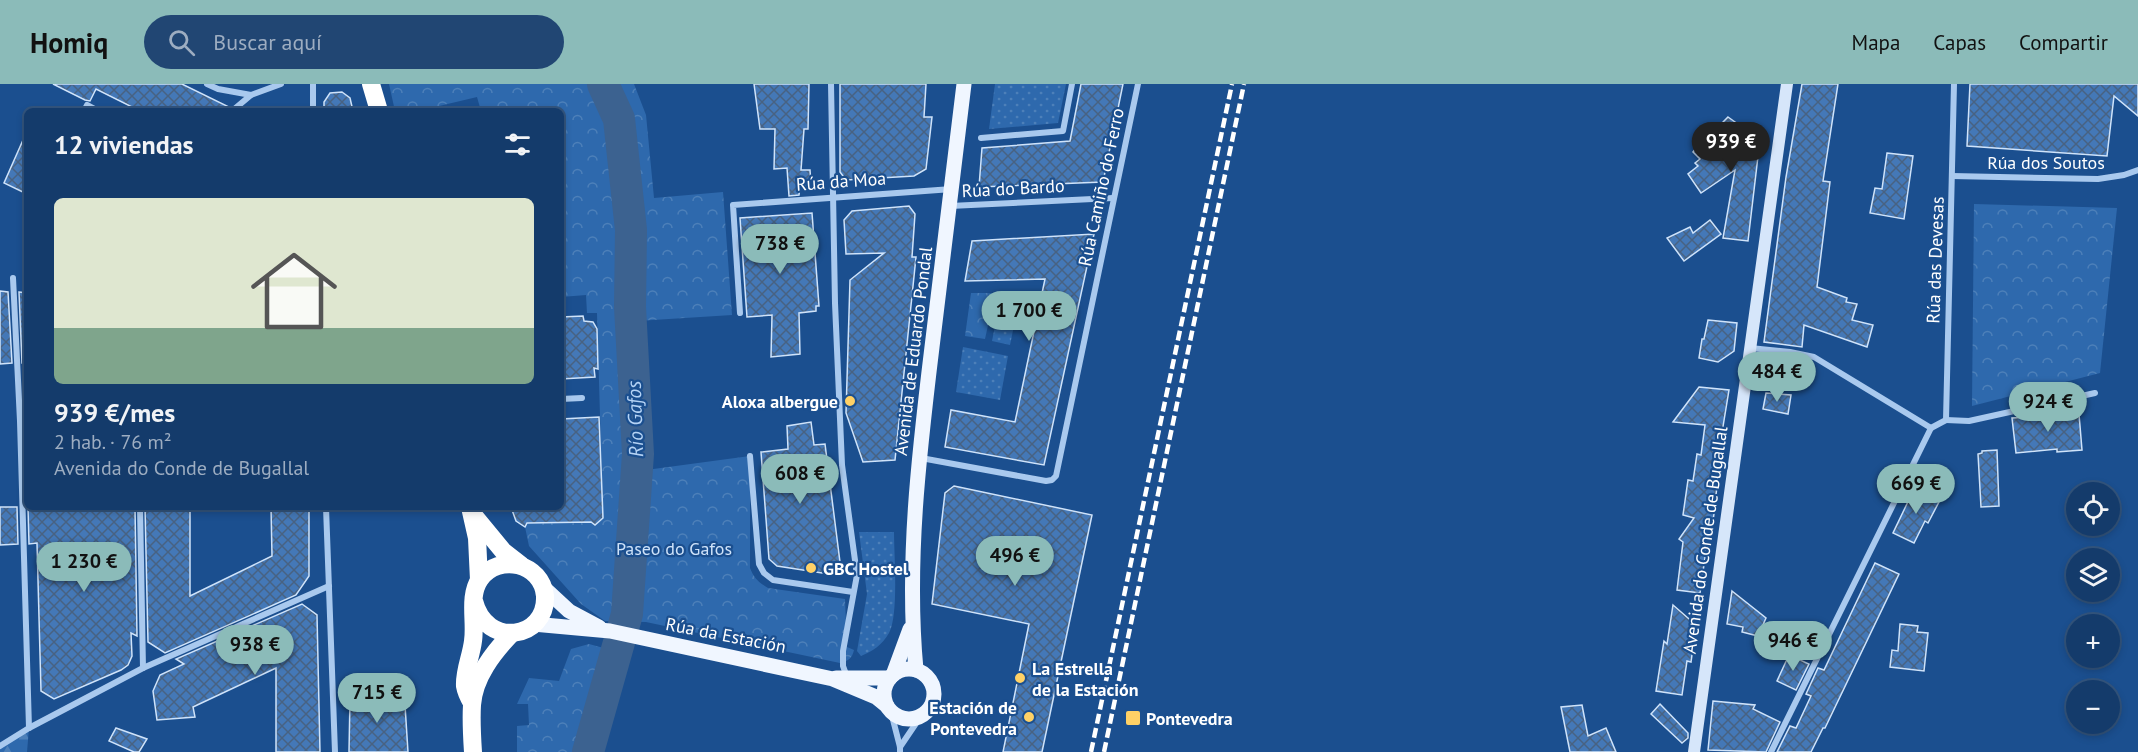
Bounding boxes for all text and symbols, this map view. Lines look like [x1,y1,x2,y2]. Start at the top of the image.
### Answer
search box [144,15,564,69]
text: Homiq [30,24,108,61]
icon: search [165,26,198,59]
text: Buscar aquí [213,28,322,56]
text: Mapa [1852,29,1900,56]
text: Capas [1933,29,1986,56]
text: Compartir [2019,29,2108,56]
street label: Rúa Camiño do Ferro [1073,106,1129,268]
pin: 939 € [1689,122,1773,173]
text: 12 viviendas [54,128,194,161]
icon: filters [501,128,534,161]
text: 939 € [1706,128,1756,154]
street label: Rúa dos Soutos [1987,151,2105,174]
street label: Rúa da Moa [795,166,887,196]
street label: Rúa do Bardo [961,174,1065,202]
street label: Rúa das Devesas [1921,196,1949,324]
pin: 738 € [738,224,822,275]
text: 738 € [755,230,805,256]
icon: home [240,237,348,345]
street label: Avenida de Eduardo Pondal [889,245,937,457]
pin: 1 700 € [974,291,1084,342]
text: 1 700 € [996,297,1062,323]
pin: 484 € [1735,352,1819,403]
text: 484 € [1752,358,1802,384]
water label: Río Gafos [621,380,649,458]
pin: 924 € [2006,382,2090,433]
text: 924 € [2023,388,2073,414]
place label: Aloxa albergue [722,390,838,413]
marker: Aloxa albergue [843,394,857,408]
text: 939 €/mes [54,396,175,429]
street label: Avenida do Conde de Bugallal [1678,424,1732,655]
text: 2 hab. · 76 m² [54,429,172,455]
pin: 608 € [758,454,842,505]
text: Avenida do Conde de Bugallal [54,455,309,481]
text: 608 € [775,460,825,486]
pin: 669 € [1874,464,1958,515]
text: 669 € [1891,470,1941,496]
map controls [2066,482,2120,734]
button: locate [2066,482,2120,536]
pin: 496 € [973,536,1057,587]
park label: Paseo do Gafos [616,537,732,560]
pin: 1 230 € [29,542,139,593]
text: 496 € [990,542,1040,568]
text: 1 230 € [51,548,117,574]
button: layers [2066,548,2120,602]
place label: GBC Hostel [823,557,909,580]
marker: GBC Hostel [804,561,818,575]
street label: Rúa da Estación [664,612,788,658]
button: + [2066,614,2120,668]
pin: 946 € [1751,621,1835,672]
pin: 938 € [213,625,297,676]
text: 946 € [1768,627,1818,653]
text: 938 € [230,631,280,657]
place label: La Estrella de la Estación [1032,657,1139,701]
marker: La Estrella de la Estación [1013,671,1027,685]
pin: 715 € [335,673,419,724]
text: 715 € [352,679,402,705]
button: − [2066,680,2120,734]
place label: Estación de Pontevedra [929,696,1017,740]
place label: Pontevedra [1146,707,1233,730]
marker: Pontevedra [1124,709,1142,727]
marker: Estación de Pontevedra [1022,710,1036,724]

